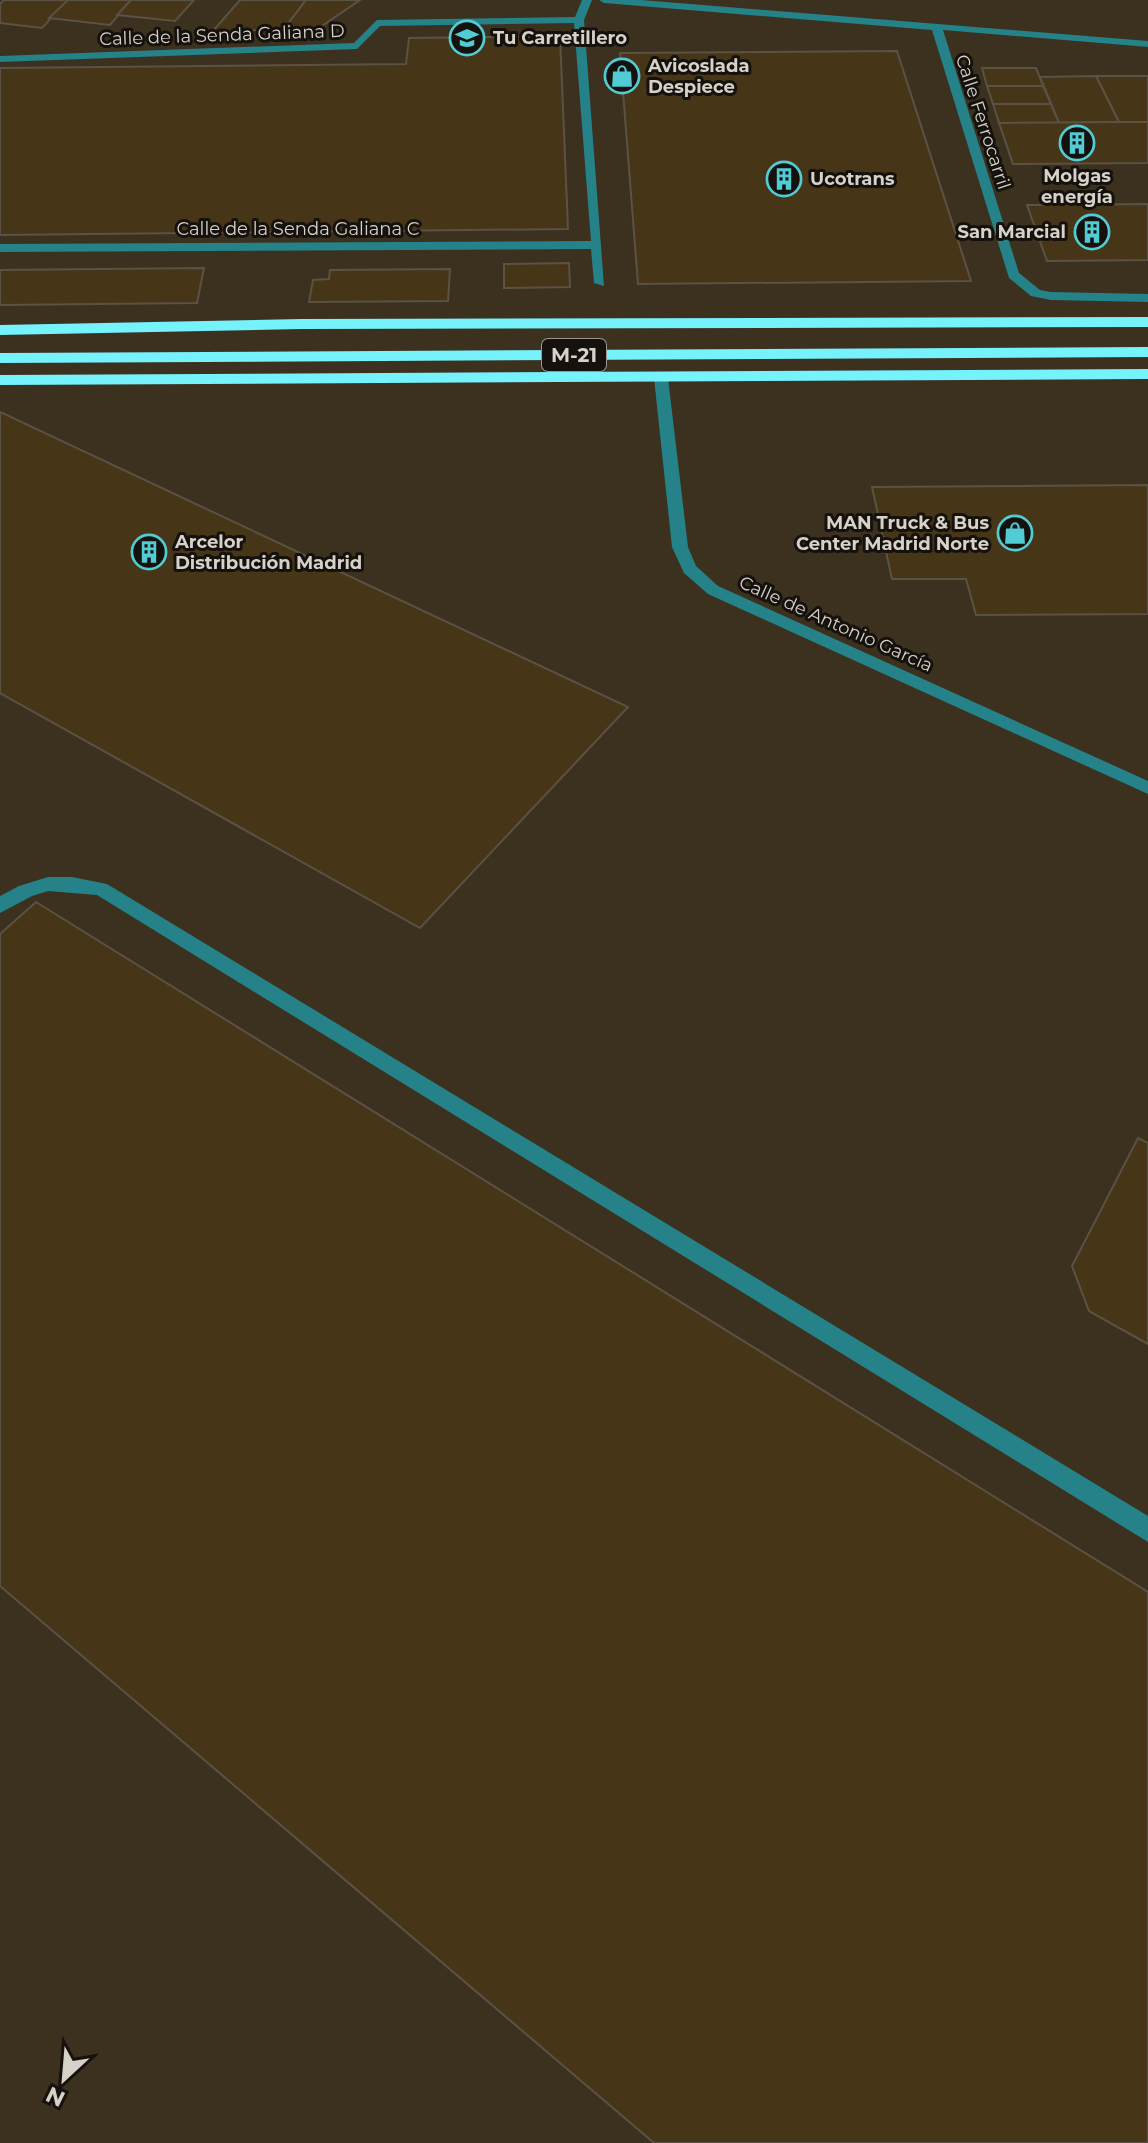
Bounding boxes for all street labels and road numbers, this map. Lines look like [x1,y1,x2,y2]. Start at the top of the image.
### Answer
street label: Calle de la Senda Galiana D [99,20,345,50]
street label: Calle Ferrocarril [951,52,1015,192]
street label: Calle de la Senda Galiana C [176,218,420,240]
road number: M-21 [542,339,606,371]
street label: Calle de Antonio García [736,571,936,677]

